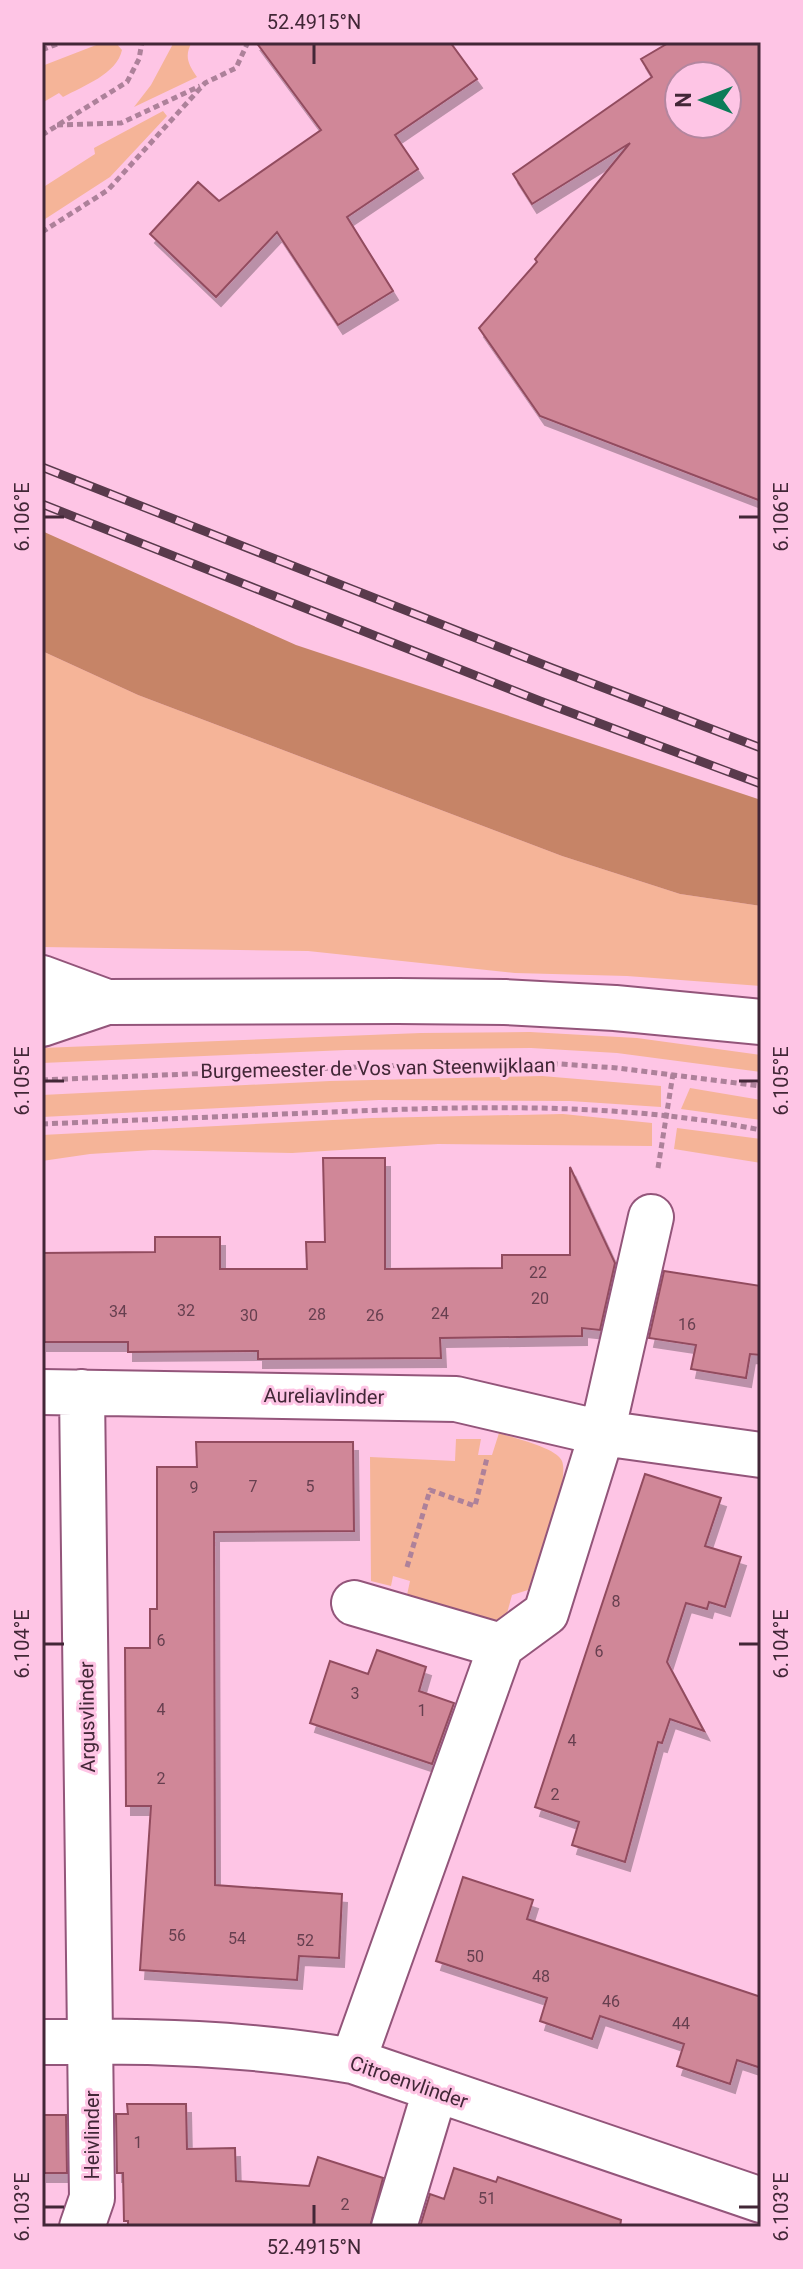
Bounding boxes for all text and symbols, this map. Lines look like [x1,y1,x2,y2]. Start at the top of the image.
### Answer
text: 52.4915°N [267,10,361,34]
north arrow [663,60,743,140]
text: N [671,92,696,108]
text: 6.106°E [10,482,34,552]
text: 6.106°E [769,482,793,552]
text: 6.105°E [10,1046,34,1116]
text: 6.105°E [769,1046,793,1116]
street label: Burgemeester de Vos van Steenwijklaan [200,1053,556,1083]
house number: 22 [529,1263,547,1282]
house number: 20 [531,1289,549,1308]
house number: 32 [177,1301,195,1320]
house number: 34 [109,1302,127,1321]
house number: 24 [431,1304,449,1323]
house number: 28 [308,1305,326,1324]
house number: 30 [240,1306,258,1325]
house number: 26 [366,1306,384,1325]
house number: 16 [678,1315,696,1334]
street label: Aureliavlinder [263,1383,385,1409]
house number: 7 [249,1477,258,1496]
house number: 5 [306,1477,315,1496]
house number: 9 [190,1478,199,1497]
house number: 8 [612,1592,621,1611]
text: 6.104°E [10,1609,34,1679]
text: 6.104°E [769,1609,793,1679]
house number: 6 [157,1631,166,1650]
house number: 6 [595,1642,604,1661]
street label: Argusvlinder [74,1661,100,1773]
house number: 3 [351,1684,360,1703]
house number: 4 [157,1700,166,1719]
house number: 1 [418,1701,427,1720]
house number: 4 [568,1731,577,1750]
house number: 2 [157,1769,166,1788]
house number: 2 [551,1785,560,1804]
house number: 56 [168,1926,186,1945]
house number: 54 [228,1929,246,1948]
house number: 52 [296,1931,314,1950]
house number: 50 [466,1947,484,1966]
house number: 48 [532,1967,550,1986]
house number: 46 [602,1992,620,2011]
house number: 44 [672,2014,690,2033]
street label: Citroenvlinder [347,2051,471,2113]
street label: Heivlinder [80,2090,104,2179]
house number: 1 [134,2133,143,2152]
text: 6.103°E [10,2172,34,2242]
text: 6.103°E [769,2172,793,2242]
house number: 51 [478,2189,496,2208]
house number: 2 [341,2195,350,2214]
text: 52.4915°N [267,2235,361,2259]

